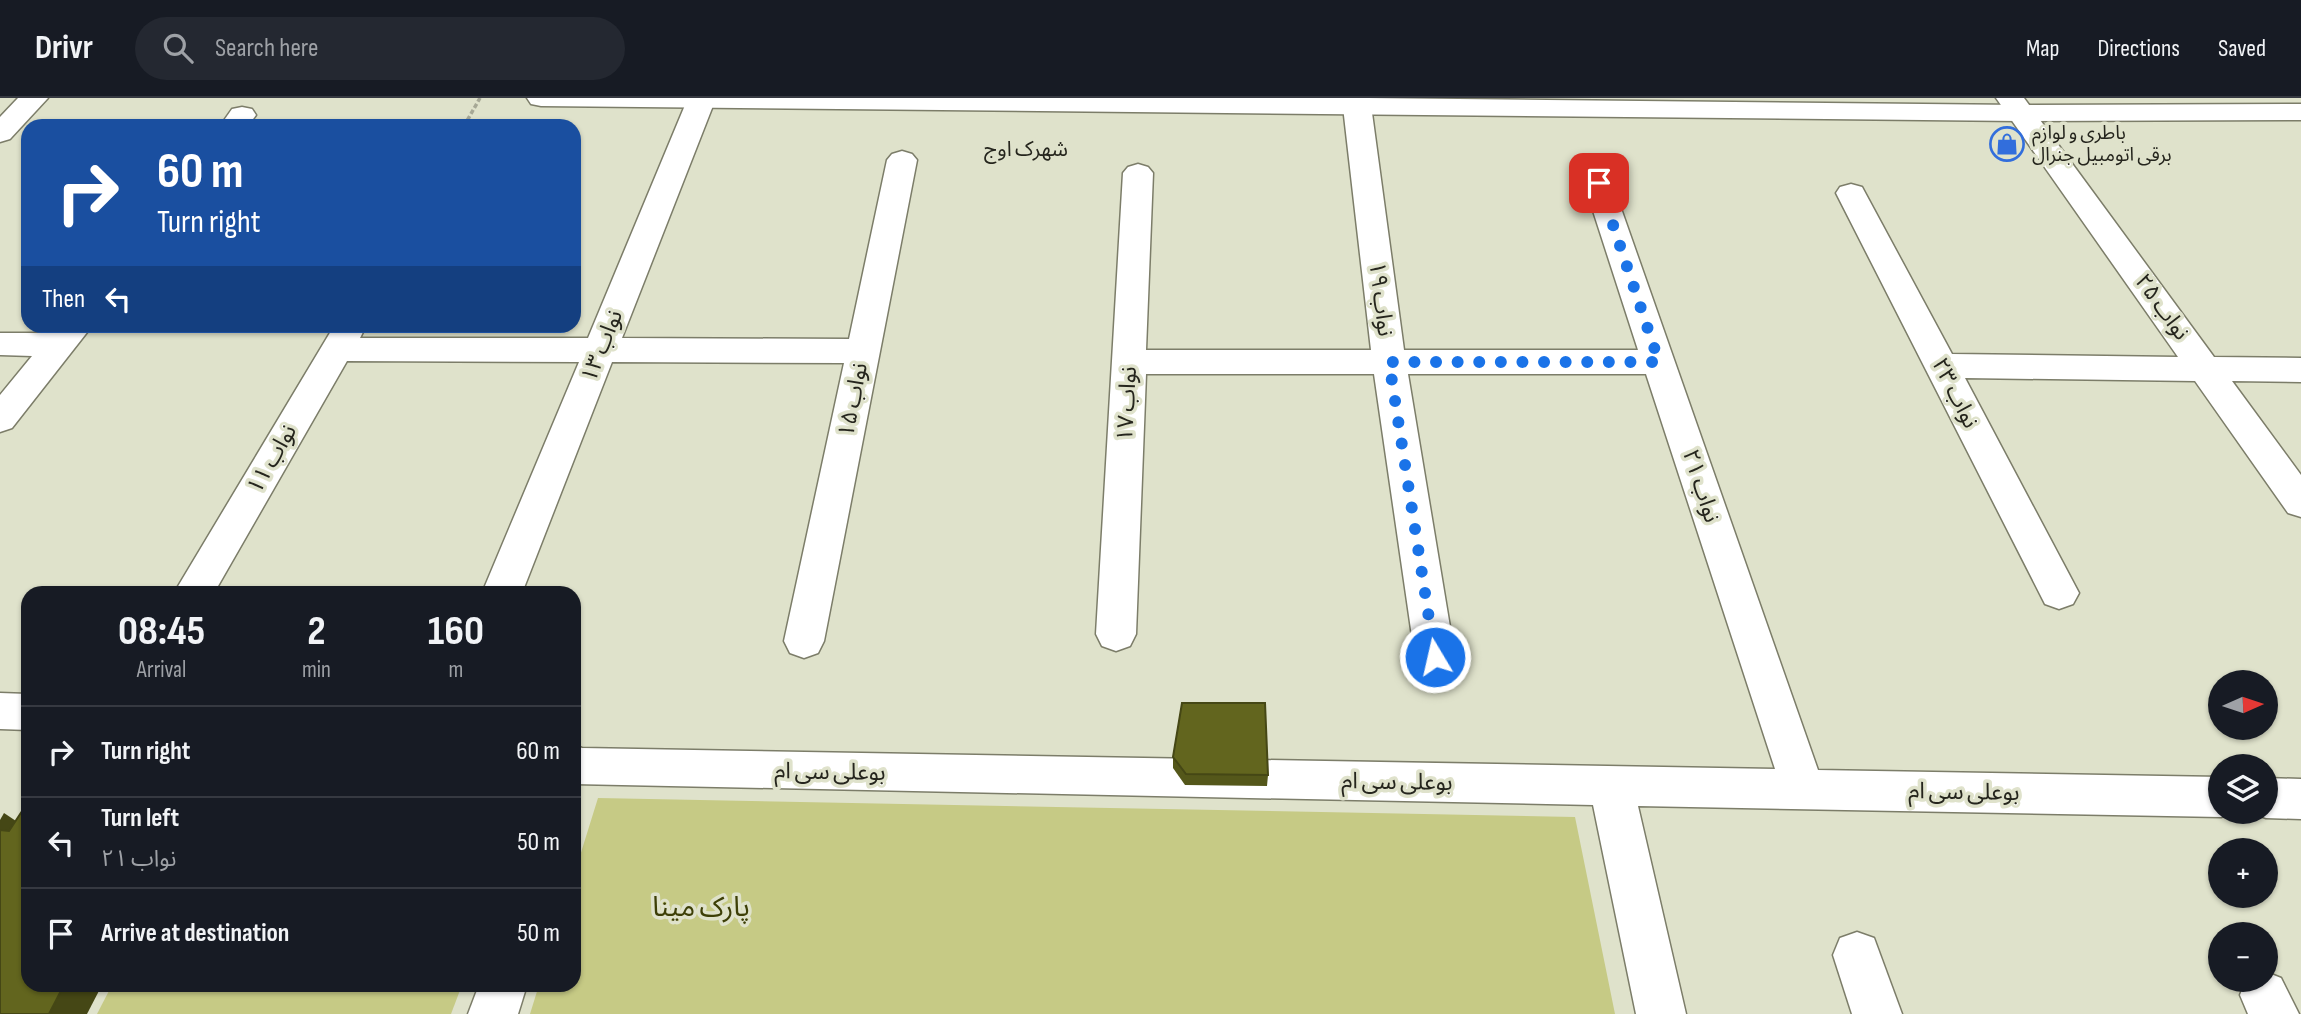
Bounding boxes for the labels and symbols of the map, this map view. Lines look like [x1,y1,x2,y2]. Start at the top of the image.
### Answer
place label: باطری و لوازم برقی اتومبیل جنرال [2032,122,2172,167]
shop icon: باطری و لوازم برقی اتومبیل جنرال [1988,125,2026,163]
district label: شهرک اوج [984,137,1068,164]
pin [1569,153,1629,213]
street label: نواب ۱۹ [1363,260,1399,338]
street label: نواب ۲۵ [2129,268,2195,346]
street label: نواب ۱۳ [575,306,629,386]
street label: نواب ۲۳ [1925,353,1985,433]
street label: نواب ۱۵ [832,360,874,440]
street label: نواب ۱۷ [1111,366,1143,442]
street label: نواب ۱۱ [241,419,303,499]
street label: نواب ۲۱ [1676,446,1726,526]
position arrow [1398,620,1472,694]
north arrow [2208,670,2278,740]
street label: بوعلی سی ام [774,757,886,790]
street label: بوعلی سی ام [1341,767,1453,800]
street label: بوعلی سی ام [1908,777,2020,810]
park label: پارک مینا [652,891,750,924]

